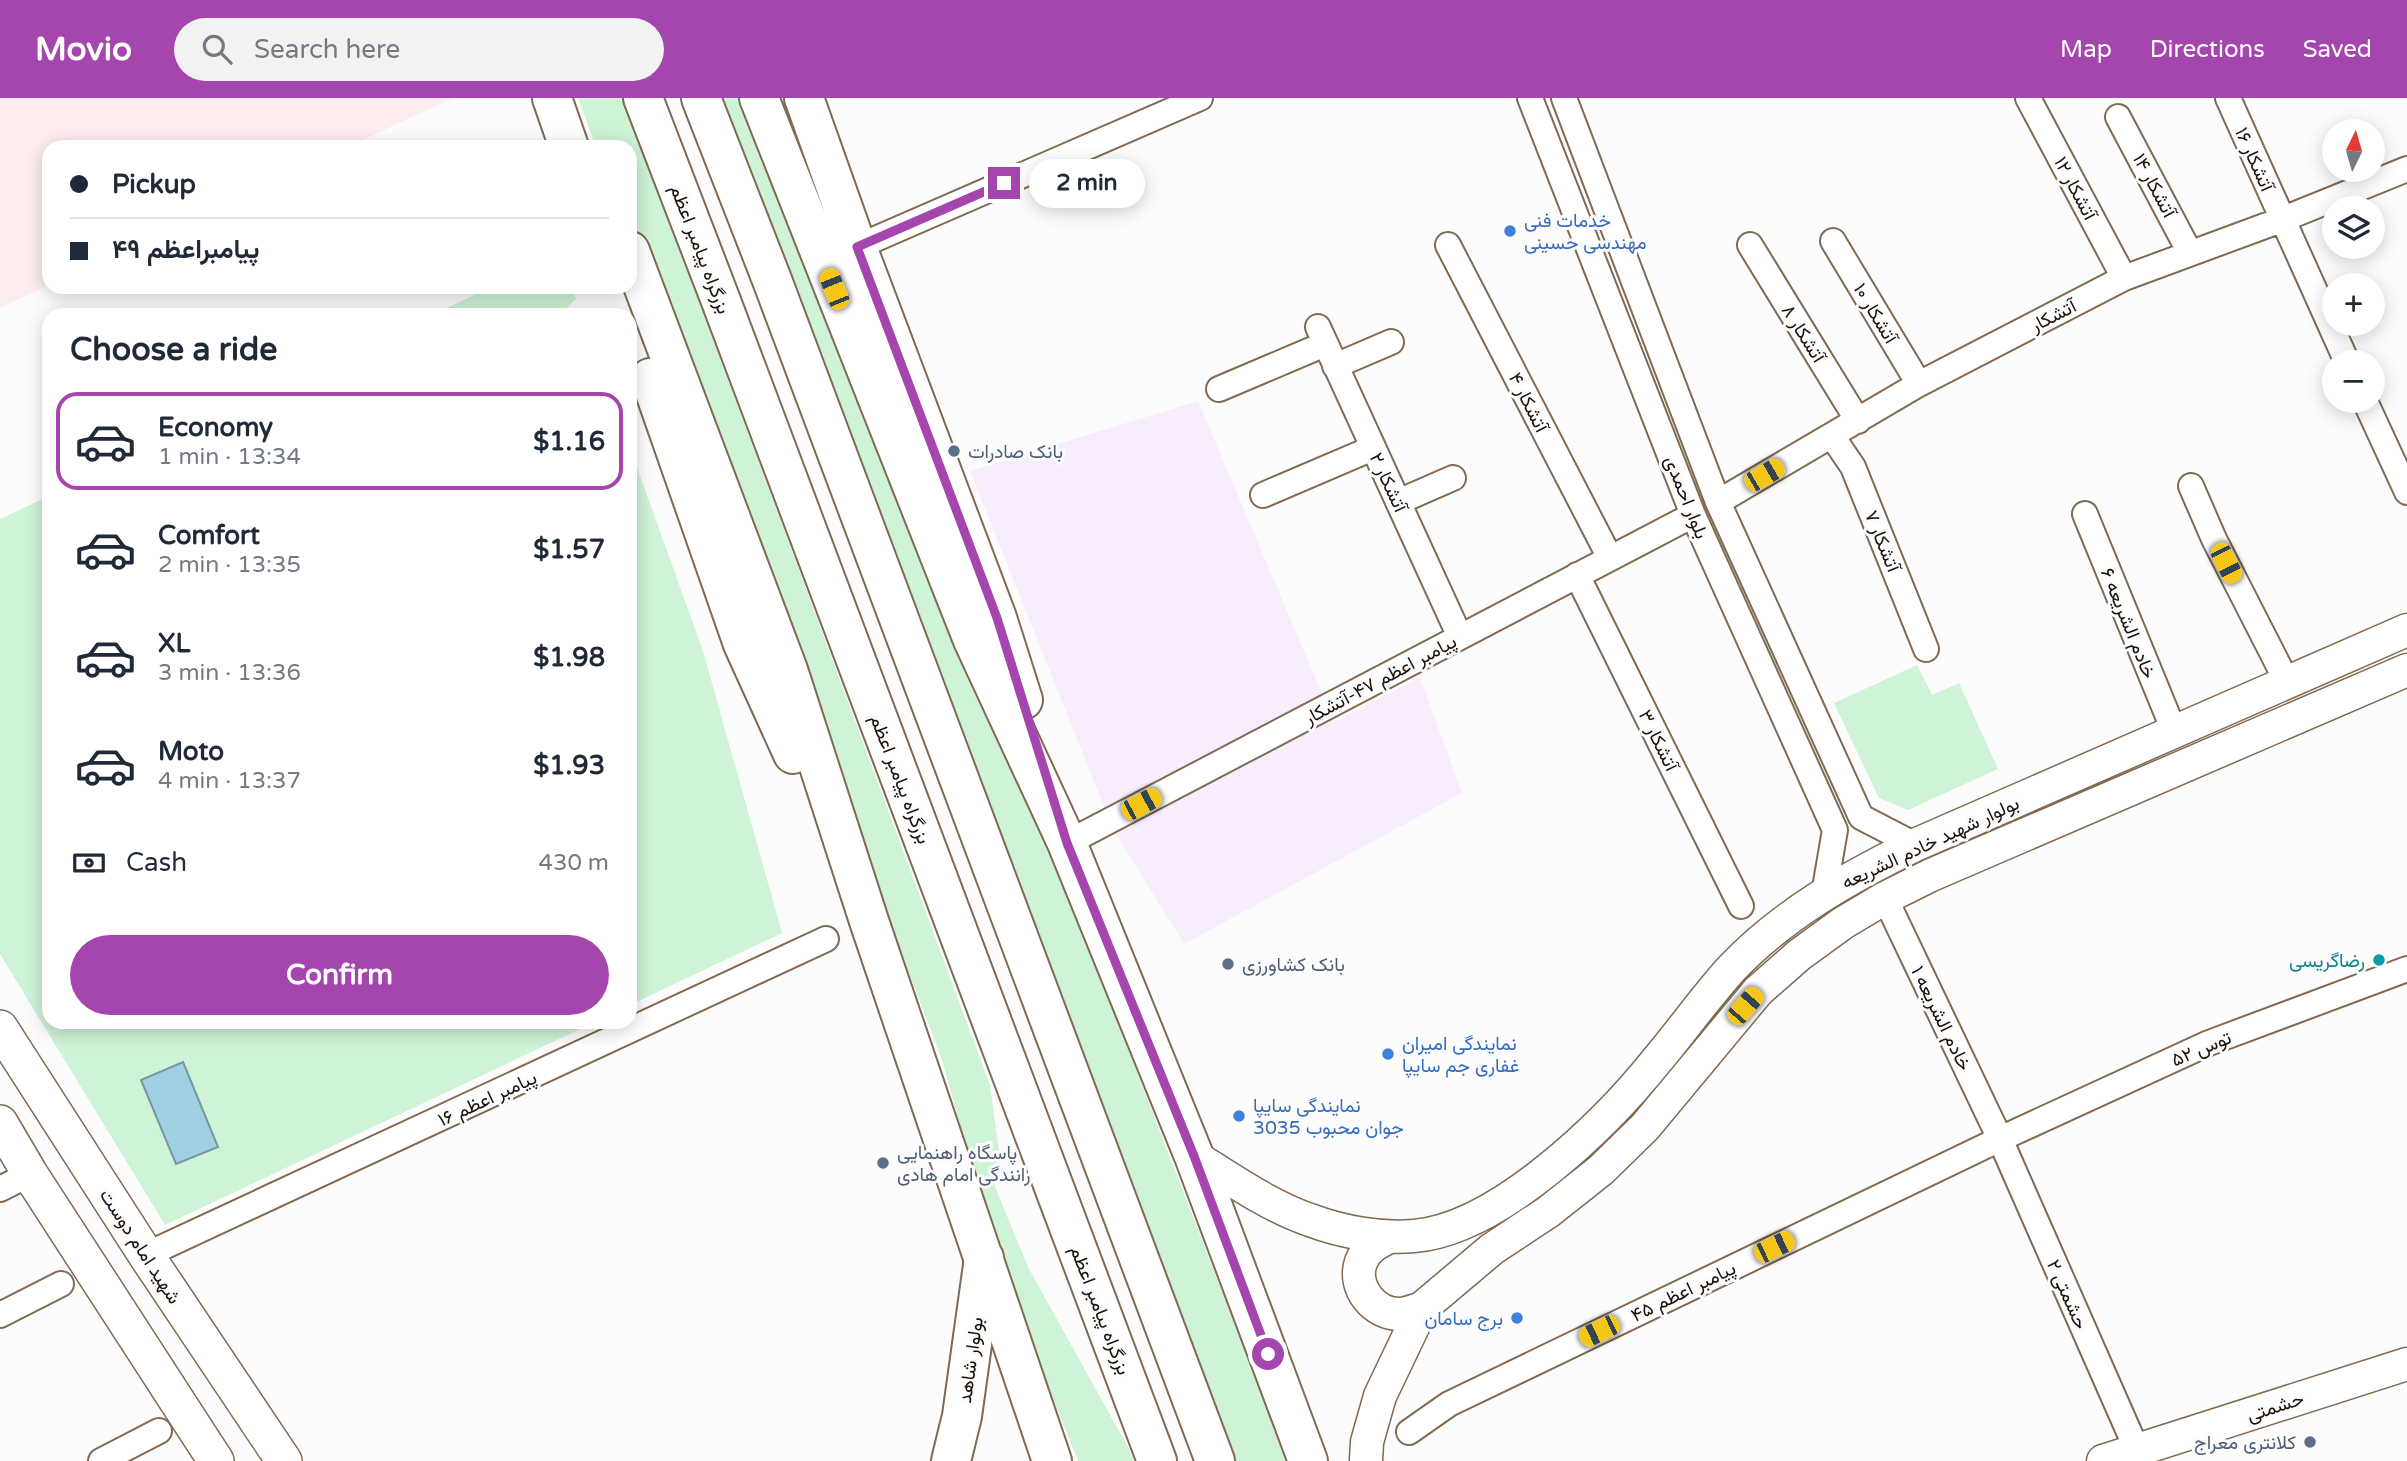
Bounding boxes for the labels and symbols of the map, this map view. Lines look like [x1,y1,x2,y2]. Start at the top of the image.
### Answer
north arrow [2322,119,2385,182]
street label: آتشکار ۱۶ [2230,124,2279,196]
street label: آتشکار ۱۴ [2128,150,2181,223]
street label: آتشکار ۱۲ [2049,153,2102,225]
callout: 2 min [1028,158,1144,208]
route end [988,167,1020,199]
street label: بزرگراه پیامبر اعظم [663,182,735,318]
place label: خدمات فنی مهندسی حسینی [1524,210,1647,254]
marker: خدمات فنی مهندسی حسینی [1502,223,1518,239]
car [817,266,852,312]
street label: آتشکار ۱۰ [1849,279,1903,349]
street label: آتشکار [2026,294,2081,337]
street label: آتشکار ۸ [1777,300,1830,368]
street label: آتشکار ۴ [1504,369,1553,437]
place label: بانک صادرات [968,441,1063,463]
marker: بانک صادرات [946,443,962,459]
street label: آتشکار ۲ [1365,449,1412,517]
street label: بلوار احمدی [1659,453,1713,542]
car [1741,455,1788,495]
street label: آتشکار ۷ [1860,507,1905,577]
car [2208,540,2245,586]
street label: خادم الشریعه ۶ [2095,565,2160,682]
street label: پیامبر اعظم ۴۷-آتشکار [1300,630,1461,732]
street label: آتشکار ۳ [1634,706,1683,776]
street label: بزرگراه پیامبر اعظم [863,712,935,848]
car [1118,785,1165,823]
street label: بولوار شهید خادم الشریعه [1838,792,2023,895]
place label: رضاگریسی [2289,950,2365,972]
marker: رضاگریسی [2371,952,2387,968]
place label: بانک کشاورزی [1242,954,1345,976]
marker: بانک کشاورزی [1220,956,1236,972]
street label: خادم الشریعه ۱ [1905,963,1976,1075]
car [1724,983,1767,1029]
street label: توس ۵۲ [2168,1026,2235,1071]
place label: نمایندگی امیران غفاری جم سایپا [1402,1033,1519,1079]
marker: نمایندگی امیران غفاری جم سایپا [1380,1046,1396,1062]
street label: پیامبر اعظم ۱۶ [435,1066,541,1133]
place label: نمایندگی سایپا جوان محبوب 3035 [1253,1095,1404,1139]
marker: نمایندگی سایپا جوان محبوب 3035 [1231,1108,1247,1124]
place label: پاسگاه راهنمایی رانندگی امام هادی [897,1142,1030,1187]
marker: پاسگاه راهنمایی رانندگی امام هادی [875,1155,891,1171]
street label: شهید امام دوست [94,1185,185,1309]
car [1751,1228,1798,1266]
street label: بزرگراه پیامبر اعظم [1063,1243,1135,1379]
street label: حشمتی ۲ [2042,1256,2092,1333]
street label: پیامبر اعظم ۴۵ [1628,1257,1740,1328]
place label: برج سامان [1424,1308,1503,1331]
marker: برج سامان [1509,1310,1525,1326]
car [1576,1312,1623,1350]
street label: بولوار شاهد [954,1315,988,1405]
route start [1252,1338,1284,1370]
street label: حشمتی [2244,1387,2307,1426]
place label: کلانتری معراج [2194,1432,2296,1455]
marker: کلانتری معراج [2302,1434,2318,1450]

